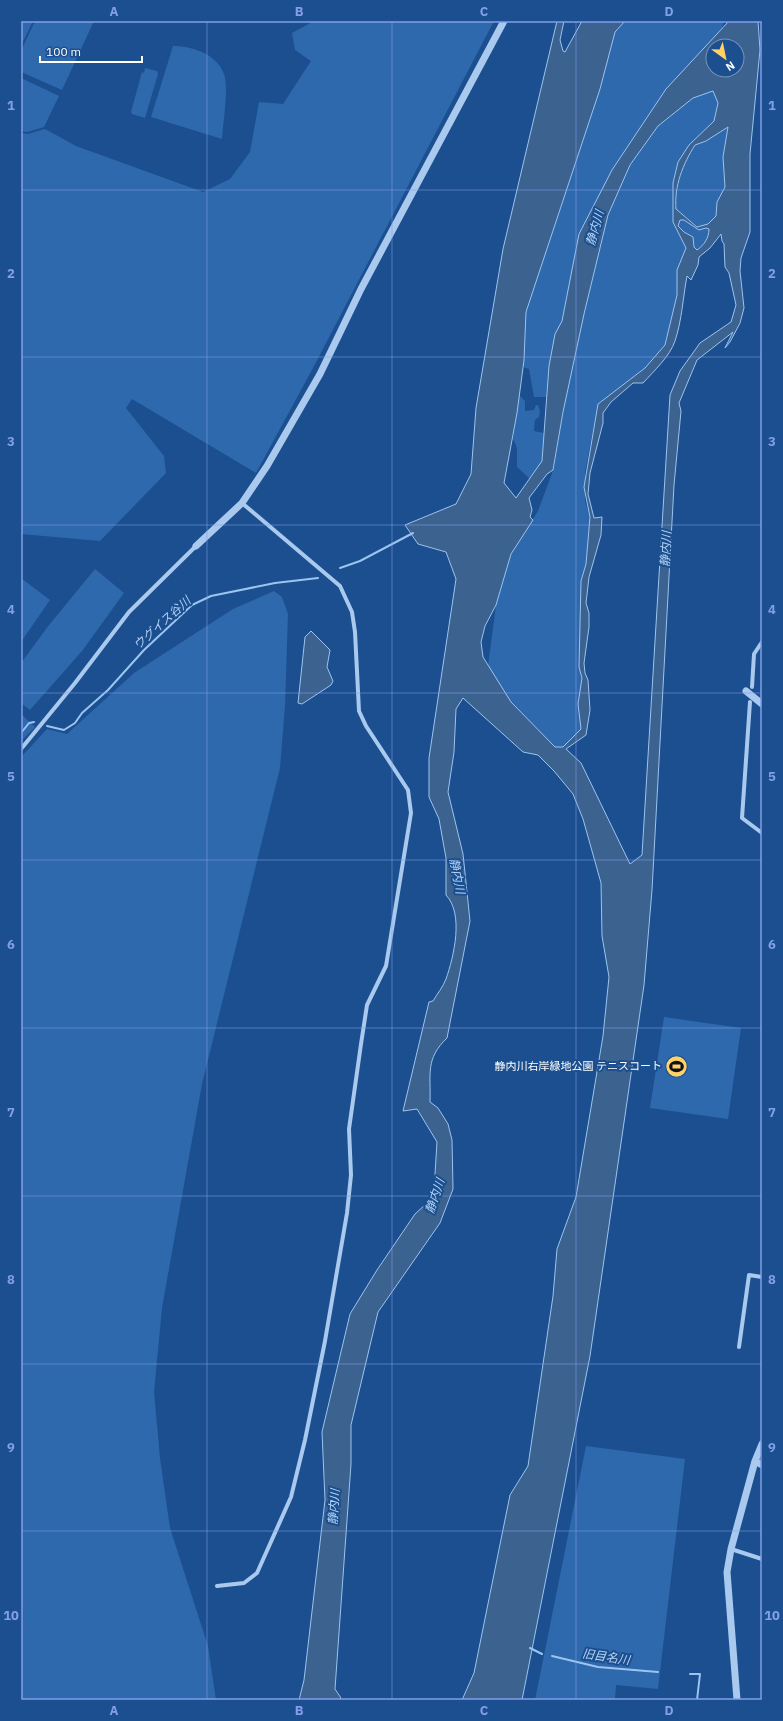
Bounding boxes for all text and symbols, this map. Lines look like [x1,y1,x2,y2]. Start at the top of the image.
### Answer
text: A [110,3,119,20]
text: B [295,3,304,20]
text: C [480,3,489,20]
text: D [664,3,674,20]
scale bar [40,38,142,64]
north arrow [705,38,745,78]
text: 100 m [46,44,81,59]
text: N [723,58,738,74]
text: 1 [7,97,15,114]
text: 1 [768,97,776,114]
water label: 静内川 [582,207,607,247]
text: 2 [7,265,15,282]
text: 2 [768,265,776,282]
text: 3 [7,433,15,450]
text: 3 [768,433,776,450]
water label: 静内川 [657,529,674,567]
water label: ウグイス谷川 [130,592,195,652]
text: 4 [7,601,15,618]
text: 4 [768,601,776,618]
text: 5 [7,768,15,785]
text: 5 [768,768,776,785]
water label: 静内川 [447,857,469,897]
text: 6 [7,936,15,953]
text: 6 [768,936,776,953]
sports icon: 静内川右岸緑地公園 テニスコート [664,1053,690,1079]
place label: 静内川右岸緑地公園 テニスコート [494,1059,662,1073]
text: 7 [7,1104,15,1121]
text: 7 [768,1104,776,1121]
water label: 静内川 [422,1174,448,1215]
text: 8 [7,1271,15,1288]
text: 8 [768,1271,776,1288]
text: 9 [7,1439,15,1456]
text: 9 [768,1439,776,1456]
water label: 静内川 [325,1486,342,1525]
text: 10 [3,1607,19,1624]
text: 10 [764,1607,780,1624]
water label: 旧目名川 [581,1646,633,1668]
text: A [110,1702,119,1719]
text: B [295,1702,304,1719]
text: C [480,1702,489,1719]
text: D [664,1702,674,1719]

